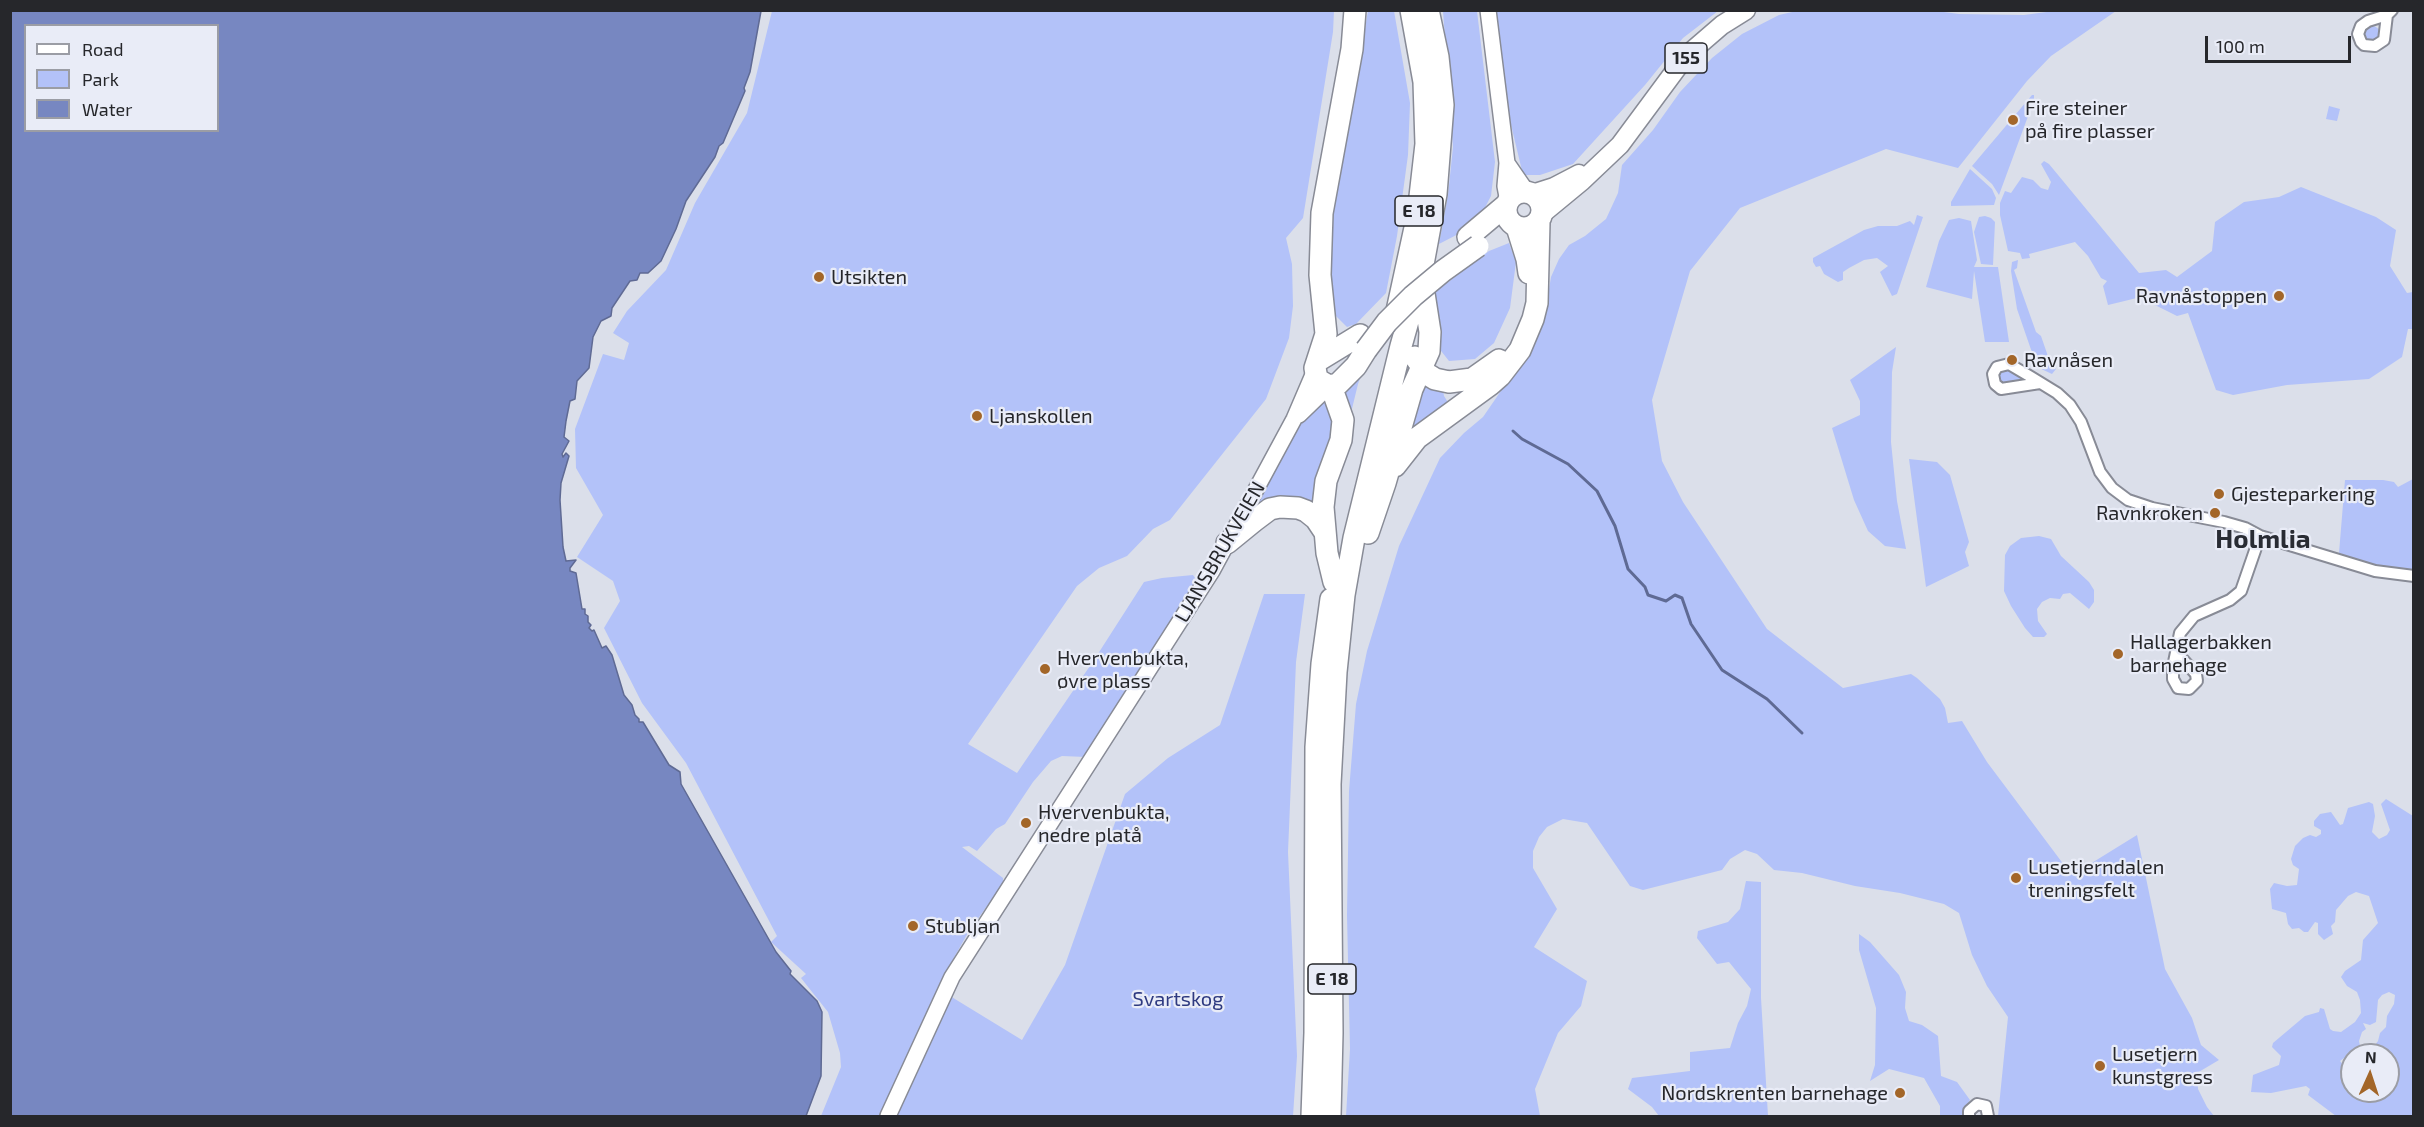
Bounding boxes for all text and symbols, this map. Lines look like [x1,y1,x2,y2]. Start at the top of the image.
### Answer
legend [24,24,219,132]
scale bar [2208,24,2354,62]
text: 100 m [2216,35,2265,57]
text: Road [82,38,123,60]
road number: 155 [1665,43,1707,73]
text: Park [82,68,119,90]
place label: Fire steiner på fire plasser [2025,96,2155,143]
text: Water [82,98,132,120]
marker: Fire steiner på fire plasser [2006,113,2020,127]
road number: E 18 [1395,196,1443,226]
place label: Utsikten [831,265,907,289]
marker: Utsikten [812,270,826,284]
place label: Ravnåstoppen [2136,284,2267,308]
marker: Ravnåstoppen [2272,289,2286,303]
place label: Ravnåsen [2024,348,2113,372]
marker: Ravnåsen [2005,353,2019,367]
place label: Ljanskollen [989,404,1093,428]
marker: Ljanskollen [970,409,984,423]
street label: LJANSBRUKVEIEN [1170,477,1270,627]
place label: Gjesteparkering [2231,482,2375,506]
marker: Gjesteparkering [2212,487,2226,501]
place label: Ravnkroken [2096,501,2203,525]
marker: Ravnkroken [2208,506,2222,520]
district label: Holmlia [2215,523,2311,555]
place label: Hallagerbakken barnehage [2130,630,2272,677]
place label: Hvervenbukta, øvre plass [1057,646,1189,693]
marker: Hallagerbakken barnehage [2111,647,2125,661]
marker: Hvervenbukta, øvre plass [1038,662,1052,676]
place label: Hvervenbukta, nedre platå [1038,800,1170,847]
marker: Hvervenbukta, nedre platå [1019,816,1033,830]
place label: Lusetjerndalen treningsfelt [2028,855,2164,902]
marker: Lusetjerndalen treningsfelt [2009,871,2023,885]
place label: Stubljan [925,914,1000,938]
marker: Stubljan [906,919,920,933]
road number: E 18 [1308,964,1356,994]
park label: Svartskog [1133,987,1223,1011]
place label: Lusetjern kunstgress [2112,1042,2213,1089]
north arrow [2340,1043,2400,1103]
text: N [2365,1047,2377,1066]
marker: Lusetjern kunstgress [2093,1059,2107,1073]
place label: Nordskrenten barnehage [1661,1081,1888,1105]
marker: Nordskrenten barnehage [1893,1086,1907,1100]

